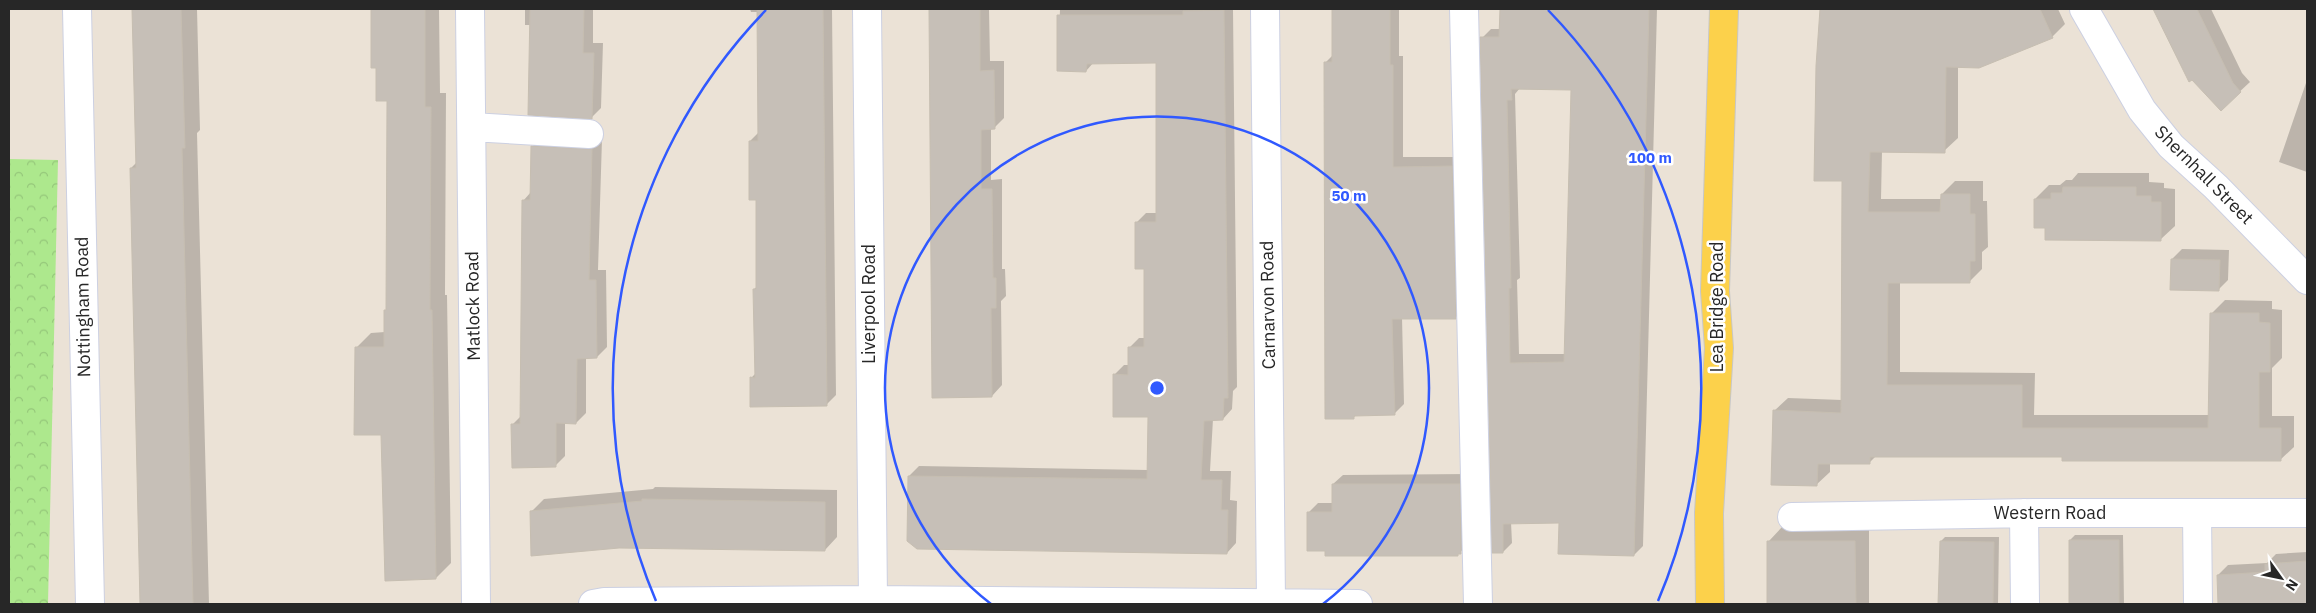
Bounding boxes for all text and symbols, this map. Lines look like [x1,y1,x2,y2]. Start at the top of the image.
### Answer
street label: Shernhall Street [2150,120,2259,229]
text: 100 m [1628,148,1672,167]
text: 50 m [1332,186,1366,205]
street label: Nottingham Road [70,236,95,378]
street label: Carnarvon Road [1255,240,1280,370]
street label: Lea Bridge Road [1705,242,1728,372]
street label: Liverpool Road [857,244,880,364]
street label: Matlock Road [460,251,485,361]
centre of rings [1148,379,1166,397]
street label: Western Road [1994,501,2106,524]
north arrow [2256,553,2306,603]
text: N [2282,576,2302,594]

